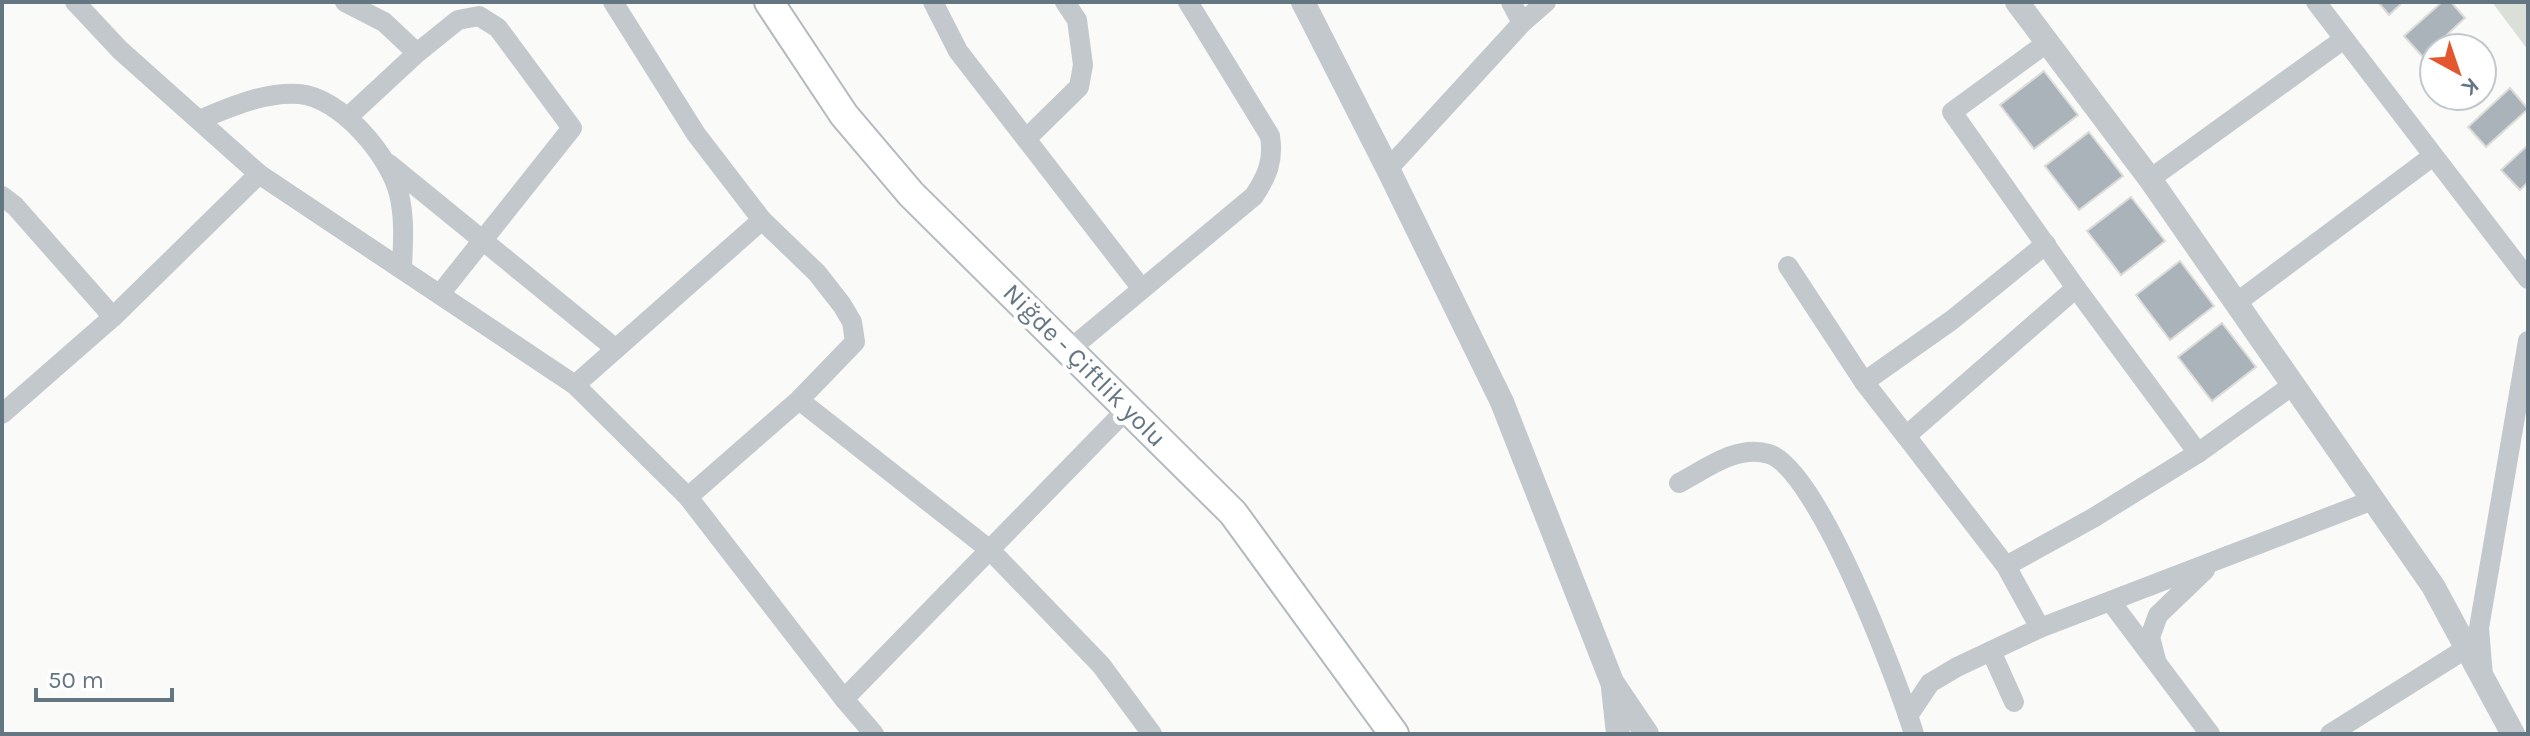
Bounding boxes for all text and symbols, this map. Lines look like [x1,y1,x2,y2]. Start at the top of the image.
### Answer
north arrow [2418,32,2498,112]
text: K [2456,72,2484,102]
street label: Niğde - Çiftlik yolu [997,277,1173,453]
scale bar [36,652,172,702]
text: 50 m [48,666,104,694]

